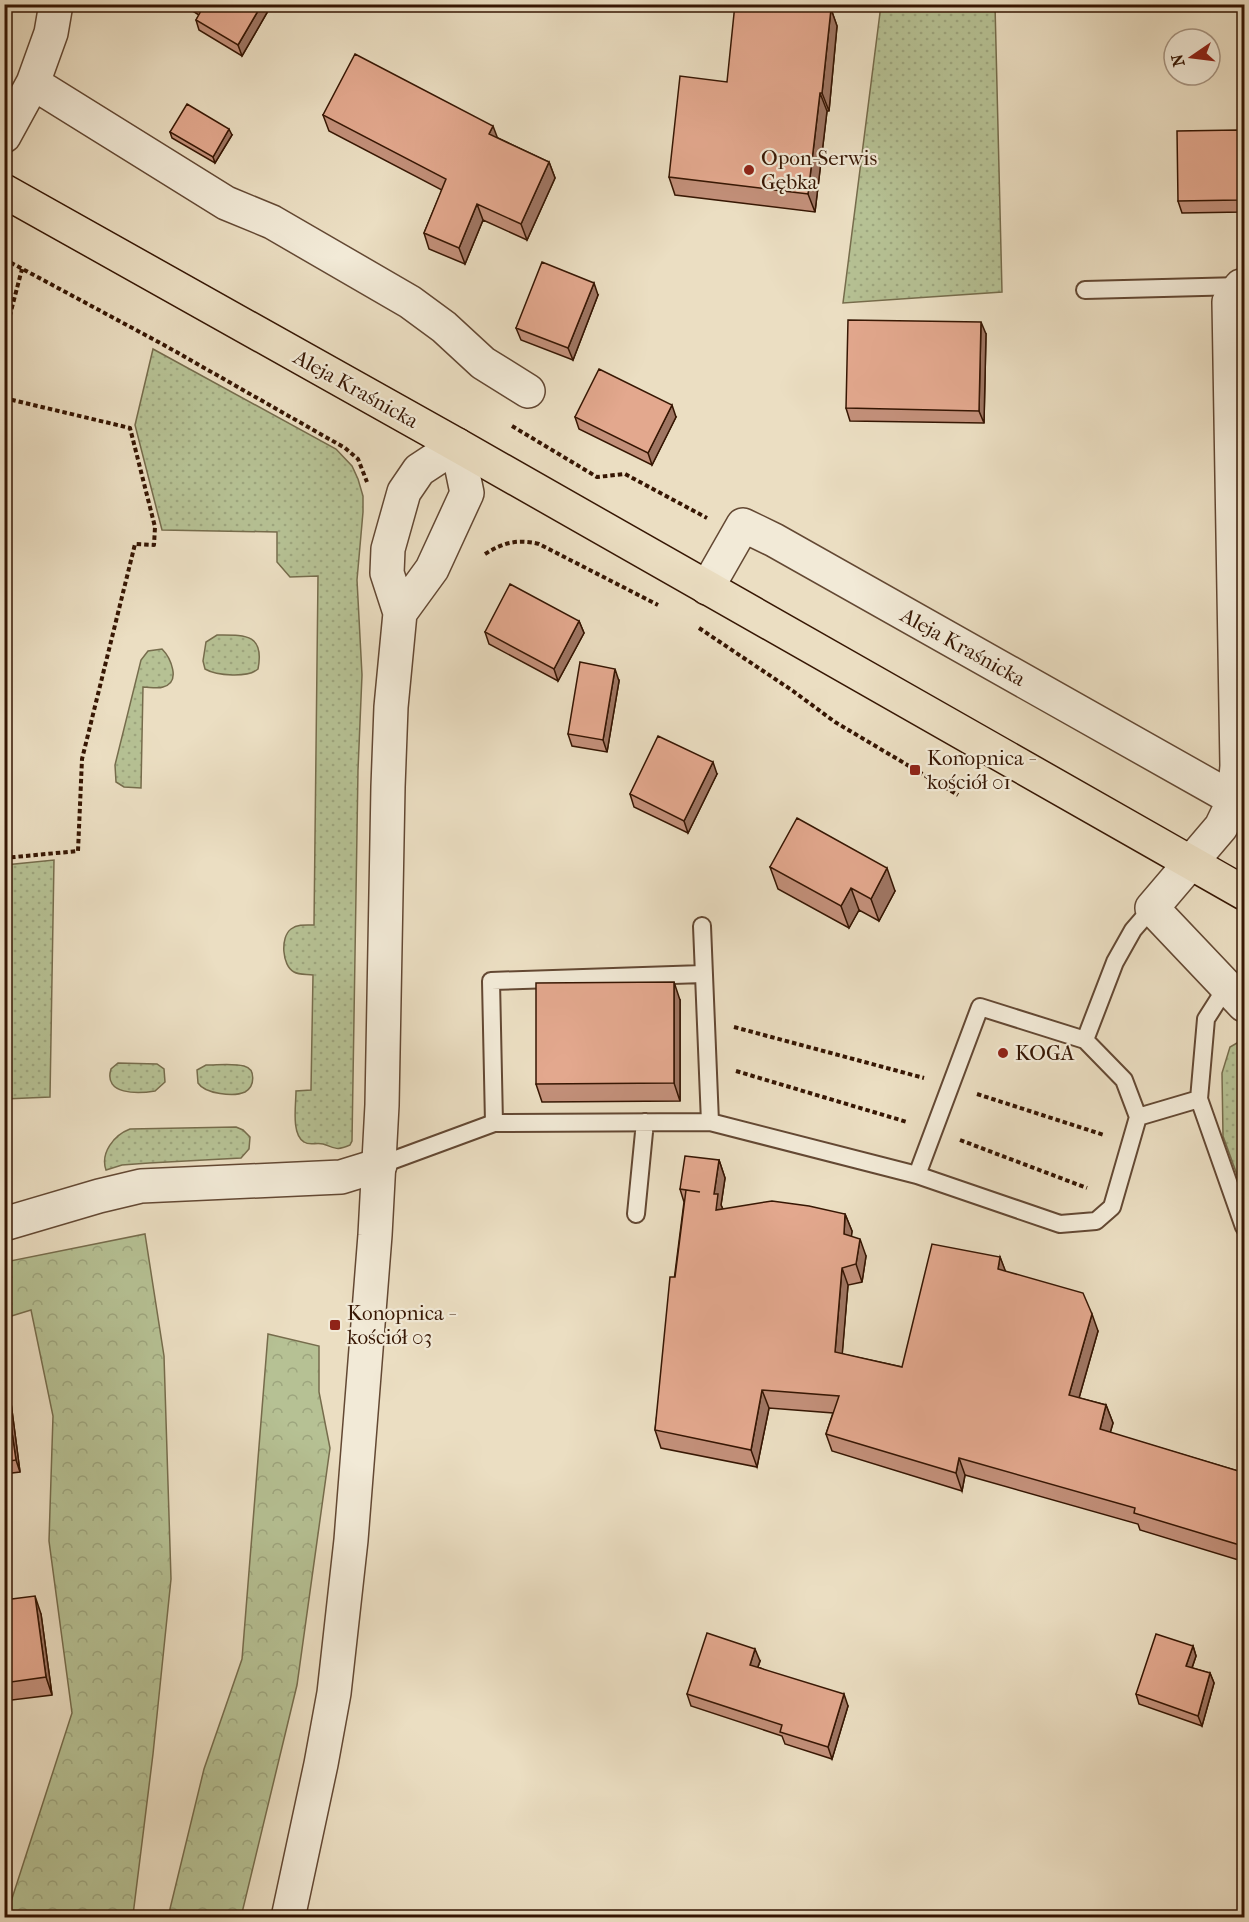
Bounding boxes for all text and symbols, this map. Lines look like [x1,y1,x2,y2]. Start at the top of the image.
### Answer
north arrow [1162,27,1222,87]
text: N [1167,51,1189,69]
place label: Opon-Serwis Gębka [761,146,878,194]
marker: Opon-Serwis Gębka [742,163,756,177]
street label: Aleja Kraśnicka [289,344,423,433]
street label: Aleja Kraśnicka [896,602,1030,691]
place label: Konopnica - kościół 01 [927,746,1036,794]
marker: Konopnica - kościół 01 [908,763,922,777]
place label: KOGA [1015,1041,1075,1065]
marker: KOGA [996,1046,1010,1060]
place label: Konopnica - kościół 03 [347,1301,456,1349]
marker: Konopnica - kościół 03 [328,1318,342,1332]

